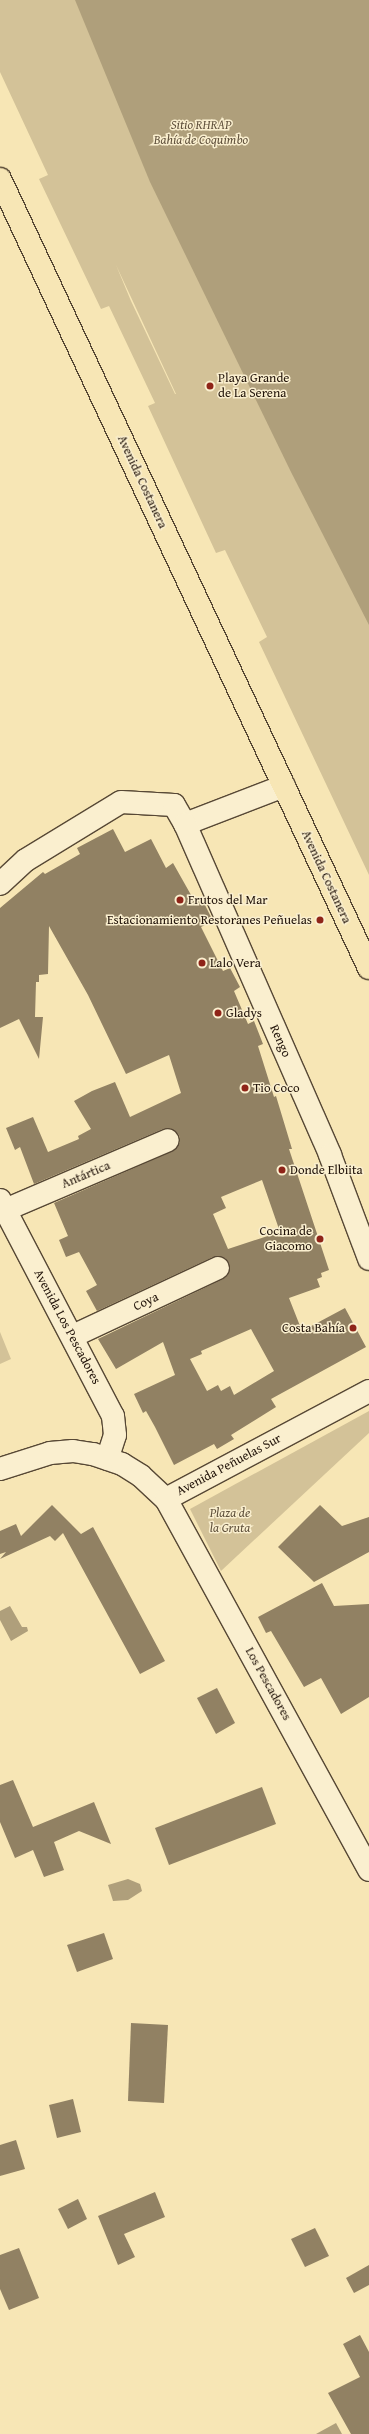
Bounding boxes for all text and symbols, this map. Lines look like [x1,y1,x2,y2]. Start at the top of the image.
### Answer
park label: Sitio RHRAP Bahía de Coquimbo [154,118,248,149]
place label: Playa Grande de La Serena [218,371,289,402]
marker: Playa Grande de La Serena [205,381,215,391]
street label: Avenida Costanera [114,433,170,531]
street label: Avenida Costanera [298,828,354,926]
place label: Frutos del Mar [188,892,268,908]
marker: Frutos del Mar [175,895,185,905]
place label: Estacionamiento Restoranes Peñuelas [107,912,312,928]
marker: Estacionamiento Restoranes Peñuelas [315,915,325,925]
place label: Lalo Vera [210,955,261,971]
marker: Lalo Vera [197,958,207,968]
place label: Gladys [226,1005,262,1021]
marker: Gladys [213,1008,223,1018]
street label: Rengo [266,1022,294,1060]
place label: Tio Coco [253,1080,300,1096]
marker: Tio Coco [240,1083,250,1093]
street label: Antártica [59,1158,113,1192]
place label: Donde Elbiita [290,1162,363,1178]
marker: Donde Elbiita [277,1165,287,1175]
place label: Cocina de Giacomo [260,1224,312,1255]
marker: Cocina de Giacomo [315,1234,325,1244]
street label: Avenida Los Pescadores [30,1267,104,1387]
street label: Coya [131,1289,161,1315]
place label: Costa Bahía [282,1320,345,1336]
marker: Costa Bahía [348,1323,358,1333]
street label: Avenida Peñuelas Sur [174,1431,284,1499]
park label: Plaza de la Gruta [210,1506,250,1537]
street label: Los Pescadores [242,1645,294,1723]

